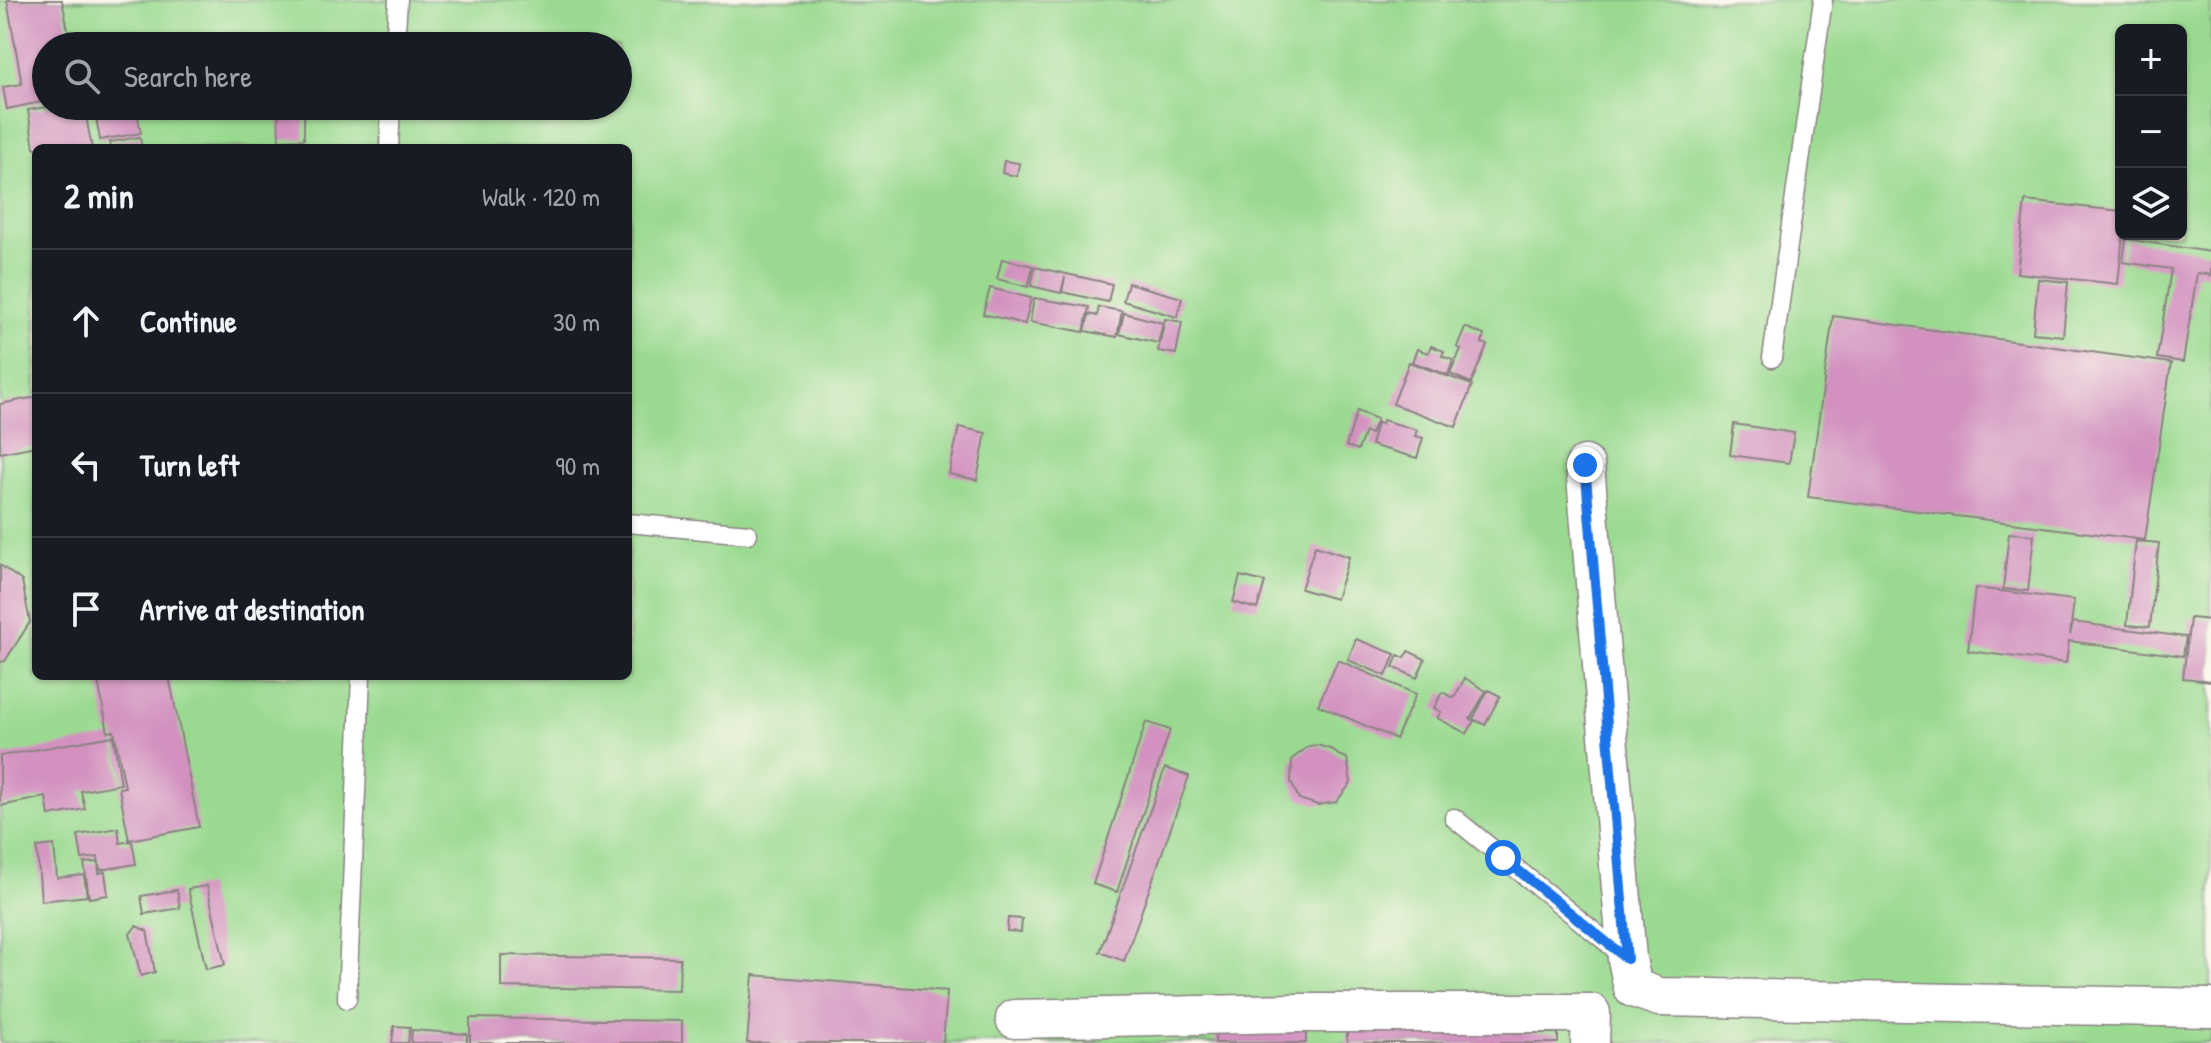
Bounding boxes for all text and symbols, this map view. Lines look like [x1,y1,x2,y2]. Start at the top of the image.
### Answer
map controls [2115,24,2187,240]
button: + [2115,24,2187,96]
search box [32,32,632,120]
icon: search [60,54,104,98]
text: Search here [124,56,252,96]
button: − [2115,96,2187,168]
button: layers [2115,168,2187,240]
text: 2 min [64,173,134,219]
text: Walk · 120 m [482,179,600,214]
icon: ahead [64,299,108,343]
text: Continue [140,301,237,341]
text: 30 m [553,304,600,339]
icon: left [64,443,108,487]
text: Turn left [140,445,239,485]
route end [1567,447,1603,483]
text: 90 m [555,448,600,483]
icon: arrive [64,587,108,631]
text: Arrive at destination [140,589,365,629]
route start [1485,840,1521,876]

